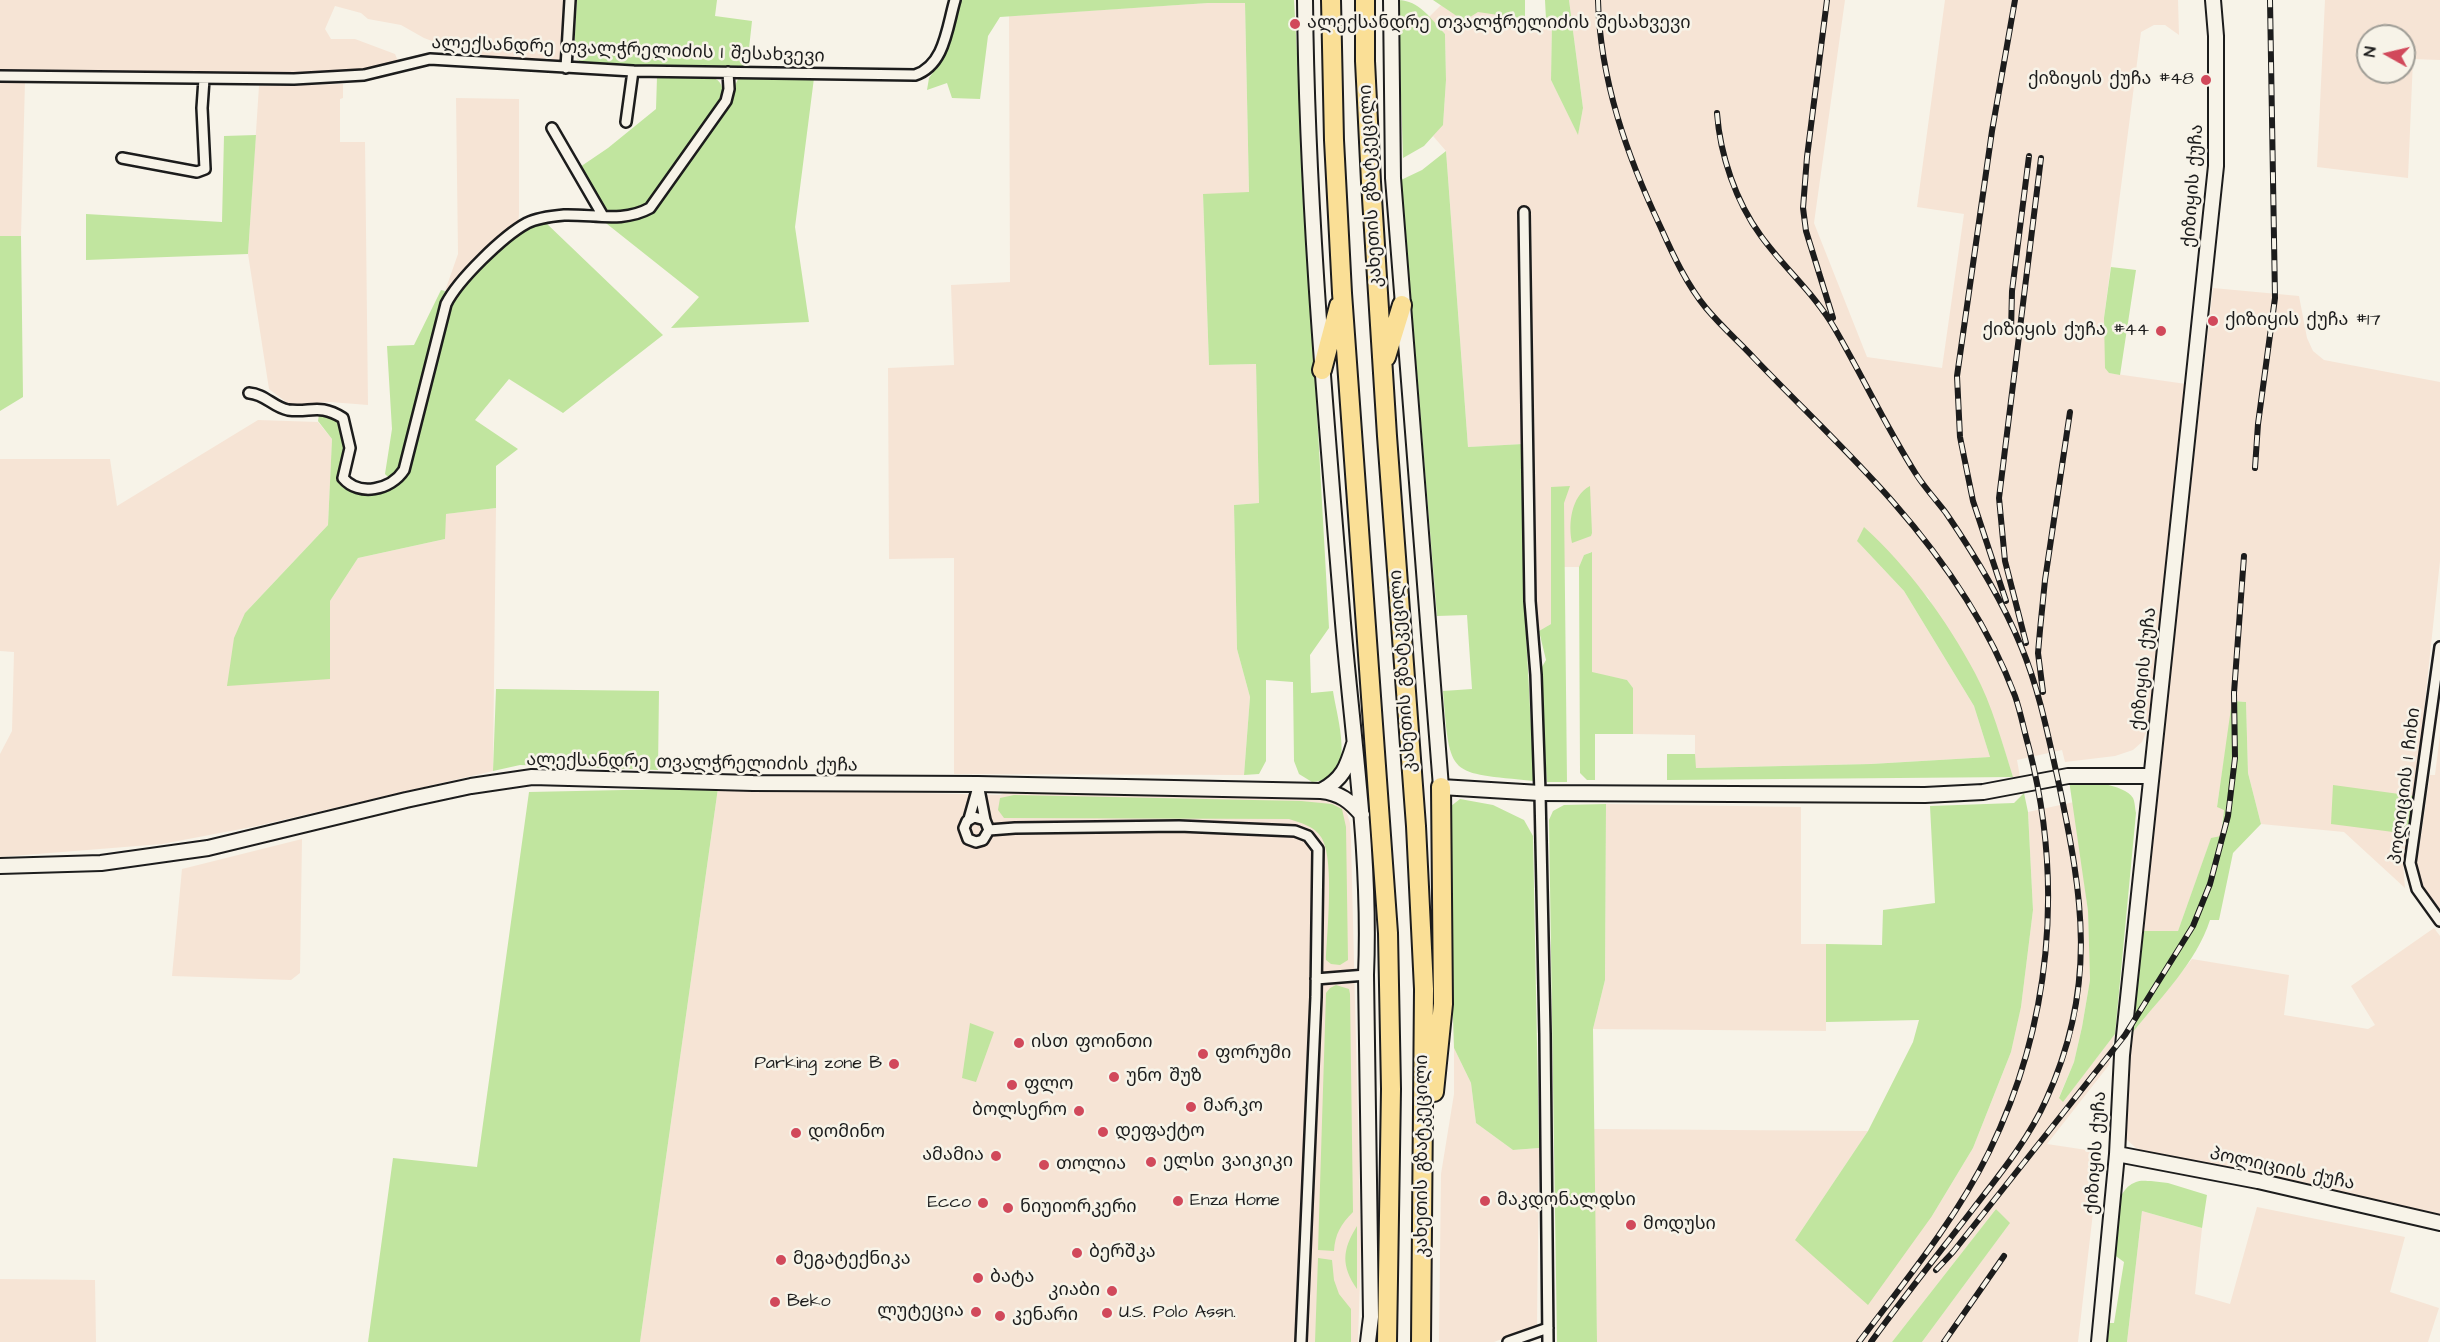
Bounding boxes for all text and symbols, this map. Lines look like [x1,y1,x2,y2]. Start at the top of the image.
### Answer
place label: ალექსანდრე თვალჭრელიძის შესახვევი [1307,13,1691,35]
marker: ალექსანდრე თვალჭრელიძის შესახვევი [1288,17,1302,31]
north arrow [2356,24,2416,84]
street label: ალექსანდრე თვალჭრელიძის I შესახვევი [431,33,825,69]
text: N [2359,45,2382,58]
place label: ქიზიყის ქუჩა #48 [2028,69,2194,91]
marker: ქიზიყის ქუჩა #48 [2199,73,2213,87]
street label: კახეთის გზატკეცილი [1356,84,1388,288]
street label: ქიზიყის ქუჩა [2179,124,2209,248]
place label: ქიზიყის ქუჩა #17 [2225,310,2380,332]
marker: ქიზიყის ქუჩა #17 [2206,314,2220,328]
place label: ქიზიყის ქუჩა #44 [1982,320,2149,342]
marker: ქიზიყის ქუჩა #44 [2154,324,2168,338]
street label: კახეთის გზატკეცილი [1386,569,1422,773]
street label: ქიზიყის ქუჩა [2128,607,2162,731]
street label: პოლიციის I ჩიხი [2386,706,2426,866]
street label: ალექსანდრე თვალჭრელიძის ქუჩა [526,750,858,778]
place label: ისთ ფოინთი [1031,1032,1153,1054]
marker: ისთ ფოინთი [1012,1036,1026,1050]
place label: ფორუმი [1215,1043,1291,1065]
marker: ფორუმი [1196,1047,1210,1061]
place label: Parking zone B [754,1053,882,1075]
street label: კახეთის გზატკეცილი [1412,1054,1434,1258]
marker: Parking zone B [887,1057,901,1071]
place label: უნო შუზ [1126,1066,1202,1088]
marker: უნო შუზ [1107,1070,1121,1084]
place label: ფლო [1024,1074,1074,1096]
marker: ფლო [1005,1078,1019,1092]
street label: ქიზიყის ქუჩა [2082,1091,2112,1215]
place label: მარკო [1203,1096,1263,1118]
place label: ბოლსერო [972,1100,1067,1122]
marker: მარკო [1184,1100,1198,1114]
marker: ბოლსერო [1072,1104,1086,1118]
place label: დეფაქტო [1115,1121,1205,1143]
place label: დომინო [808,1122,885,1144]
marker: დეფაქტო [1096,1125,1110,1139]
marker: დომინო [789,1126,803,1140]
street label: პოლიციის ქუჩა [2208,1144,2356,1196]
place label: ამამია [922,1145,984,1167]
marker: ამამია [989,1149,1003,1163]
place label: ელსი ვაიკიკი [1163,1151,1293,1173]
place label: თოლია [1056,1154,1126,1176]
marker: ელსი ვაიკიკი [1144,1155,1158,1169]
marker: თოლია [1037,1158,1051,1172]
place label: Enza Home [1190,1190,1280,1212]
place label: მაკდონალდსი [1497,1190,1636,1212]
place label: Ecco [927,1192,971,1214]
marker: Enza Home [1171,1194,1185,1208]
marker: მაკდონალდსი [1478,1194,1492,1208]
marker: Ecco [976,1196,990,1210]
place label: ნიუიორკერი [1020,1197,1137,1219]
marker: ნიუიორკერი [1001,1201,1015,1215]
place label: მოდუსი [1643,1214,1716,1236]
marker: მოდუსი [1624,1218,1638,1232]
place label: ბერშკა [1089,1242,1156,1264]
marker: ბერშკა [1070,1246,1084,1260]
place label: მეგატექნიკა [793,1249,911,1271]
marker: მეგატექნიკა [774,1253,788,1267]
place label: ბატა [990,1267,1034,1289]
marker: ბატა [971,1271,985,1285]
place label: კიაბი [1048,1280,1100,1302]
marker: კიაბი [1105,1284,1119,1298]
place label: Beko [787,1291,831,1313]
marker: Beko [768,1295,782,1309]
place label: ლუტეცია [877,1301,964,1323]
place label: U.S. Polo Assn. [1119,1302,1236,1324]
marker: ლუტეცია [969,1305,983,1319]
place label: კენარი [1012,1305,1078,1327]
marker: U.S. Polo Assn. [1100,1306,1114,1320]
marker: კენარი [993,1309,1007,1323]

